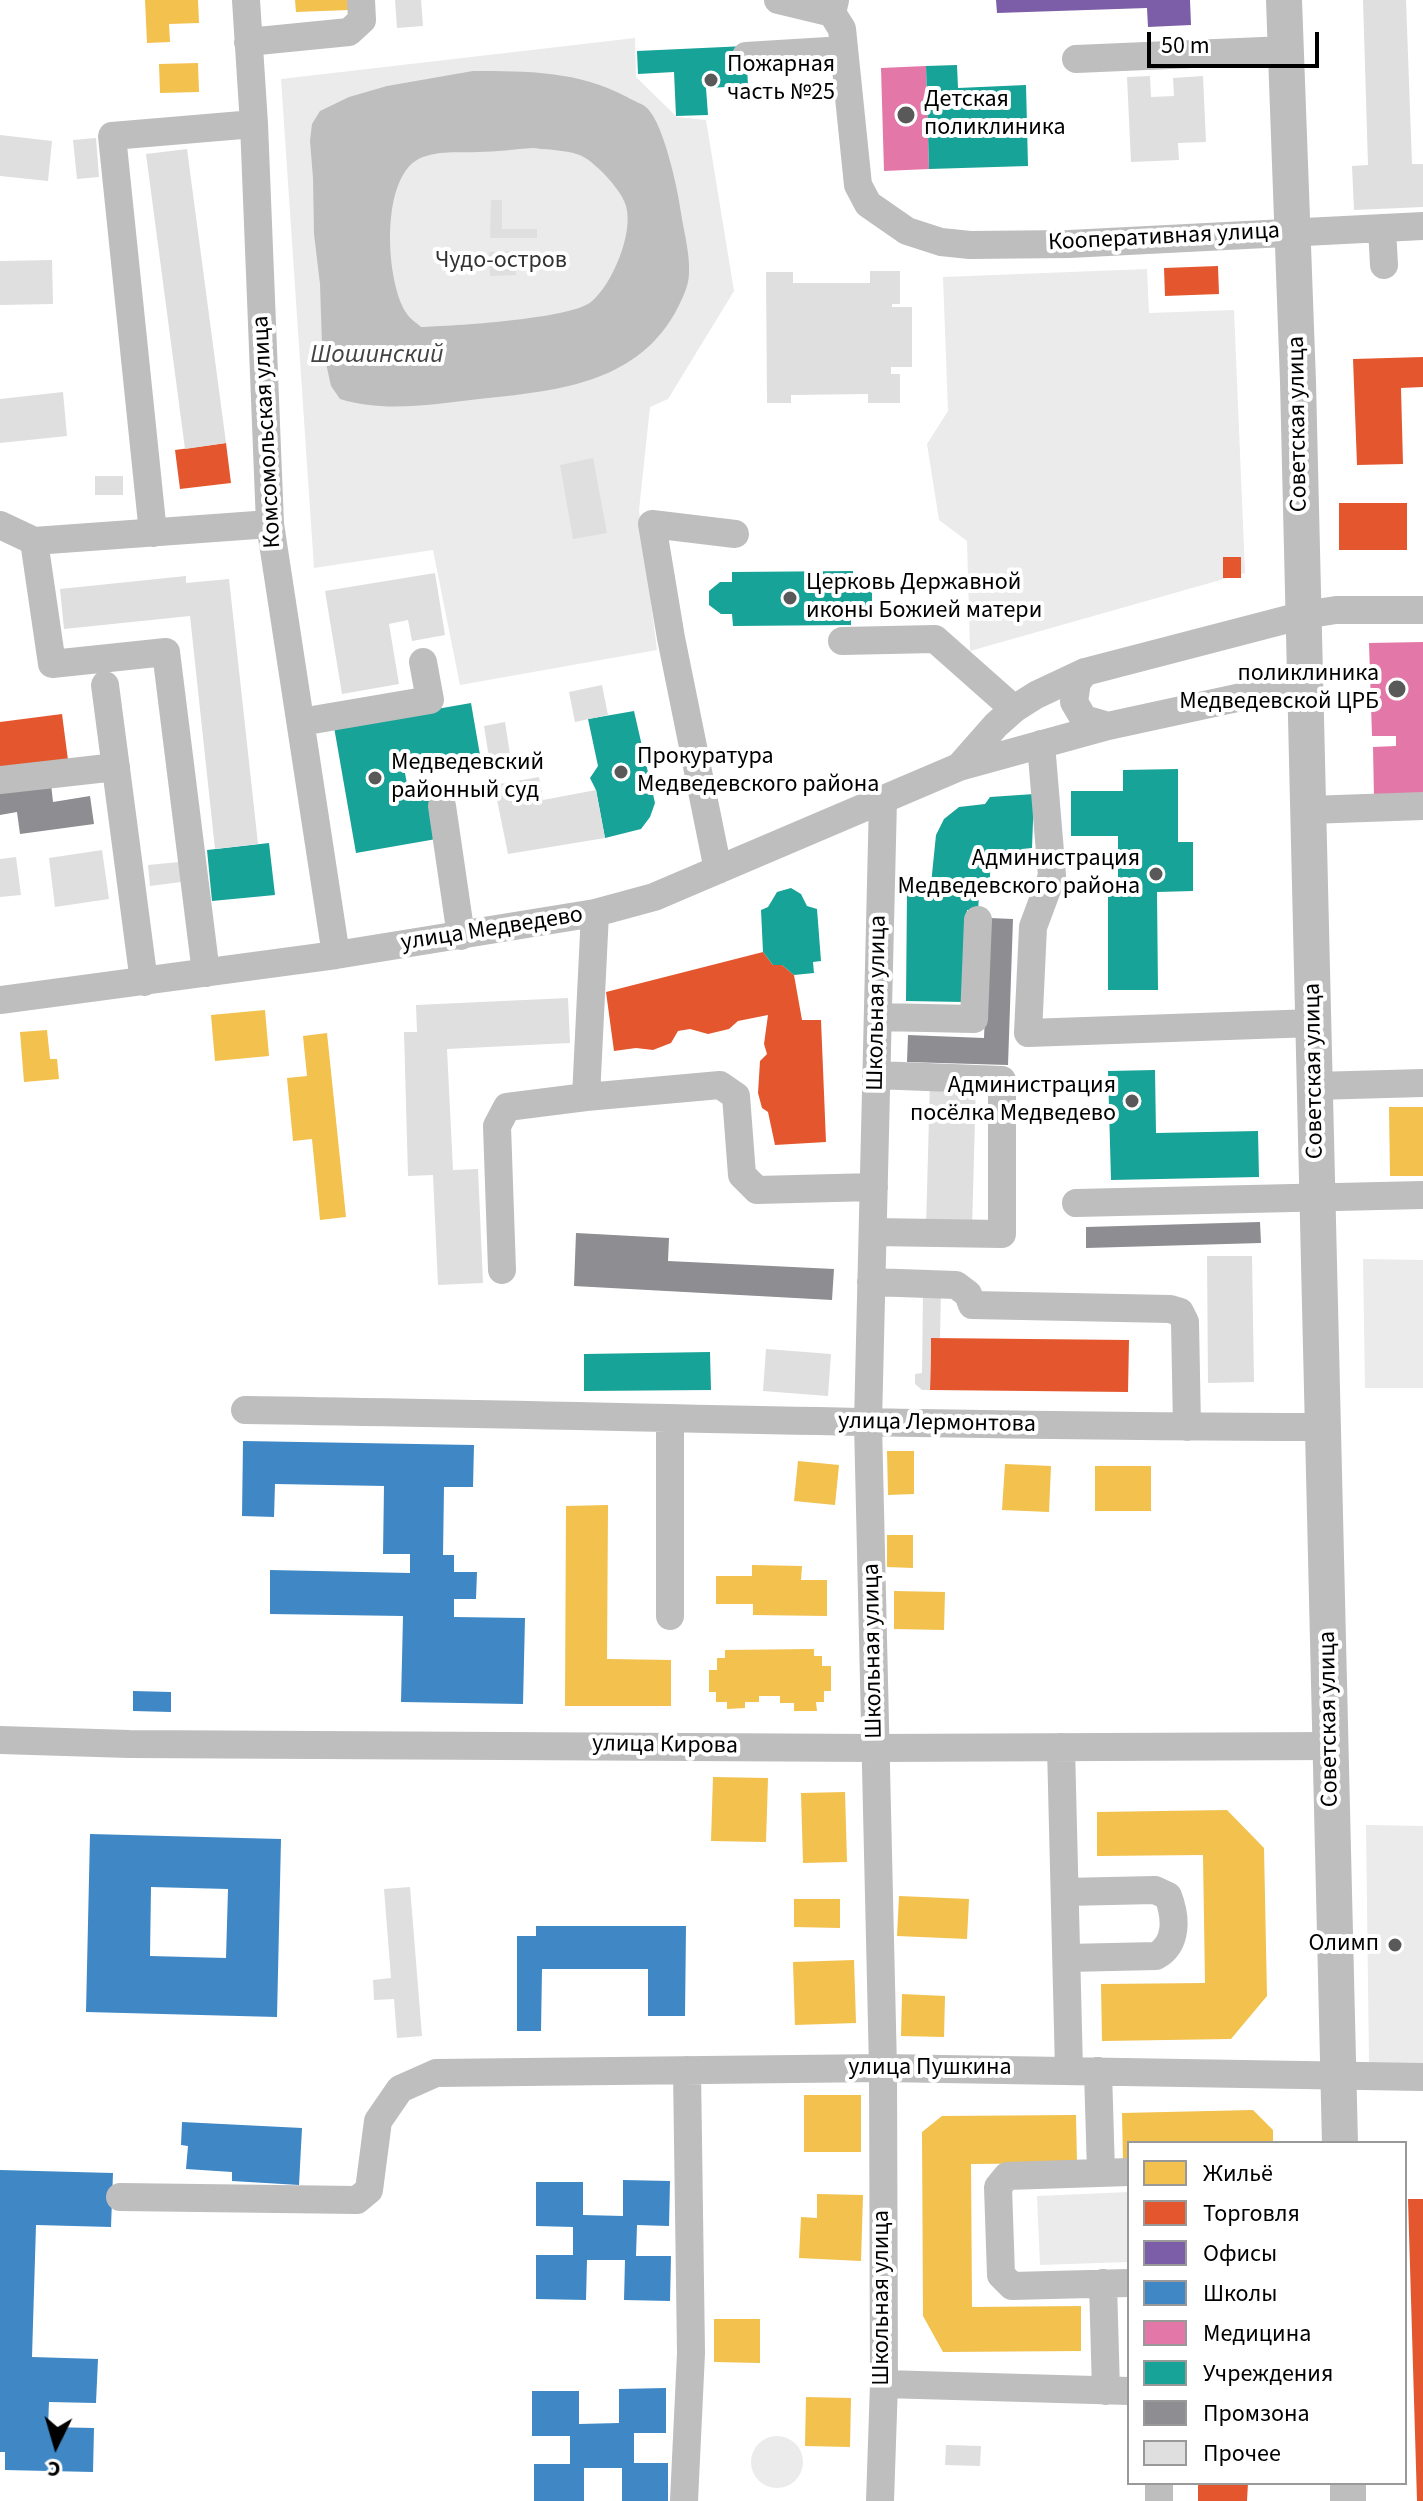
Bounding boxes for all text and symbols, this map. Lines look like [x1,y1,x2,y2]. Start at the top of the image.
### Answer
scale bar [1151,16,1323,66]
text: 50 m [1161,28,1210,63]
place label: Пожарная часть №25 [727,52,835,108]
marker: Пожарная часть №25 [702,71,720,89]
place label: Детская поликлиника [924,87,1066,143]
marker: Детская поликлиника [895,104,917,126]
street label: Кооперативная улица [1047,218,1281,258]
park label: Чудо-остров [435,248,567,276]
street label: Комсомольская улица [248,315,288,549]
street label: Советская улица [1283,336,1315,512]
water label: Шошинский [310,340,444,372]
place label: Церковь Державной иконы Божией матери [806,570,1042,626]
marker: Церковь Державной иконы Божией матери [781,589,799,607]
place label: поликлиника Медведевской ЦРБ [1179,661,1379,717]
marker: поликлиника Медведевской ЦРБ [1386,678,1408,700]
place label: Прокуратура Медведевского района [637,744,879,800]
place label: Медведевский районный суд [391,750,544,806]
marker: Прокуратура Медведевского района [612,763,630,781]
marker: Медведевский районный суд [366,769,384,787]
place label: Администрация Медведевского района [898,846,1140,902]
marker: Администрация Медведевского района [1147,865,1165,883]
street label: улица Медведево [399,901,585,959]
street label: Школьная улица [862,915,894,1091]
street label: Советская улица [1299,983,1331,1159]
place label: Администрация посёлка Медведево [910,1073,1116,1129]
marker: Администрация посёлка Медведево [1123,1092,1141,1110]
street label: улица Лермонтова [838,1408,1036,1440]
street label: Школьная улица [858,1563,890,1739]
street label: Советская улица [1314,1631,1346,1807]
street label: улица Кирова [592,1730,738,1762]
place label: Олимп [1308,1931,1379,1959]
marker: Олимп [1386,1936,1404,1954]
street label: улица Пушкина [848,2055,1012,2083]
legend [1127,2141,1407,2485]
text: Жильё [1203,2156,1273,2191]
text: Торговля [1203,2196,1300,2231]
street label: Школьная улица [869,2210,897,2386]
text: Офисы [1203,2236,1277,2271]
text: Школы [1203,2276,1277,2311]
text: Медицина [1203,2316,1311,2351]
text: Учреждения [1203,2356,1333,2391]
text: Промзона [1203,2396,1310,2431]
north arrow [16,2405,96,2485]
text: Прочее [1203,2436,1281,2471]
text: С [46,2452,62,2485]

